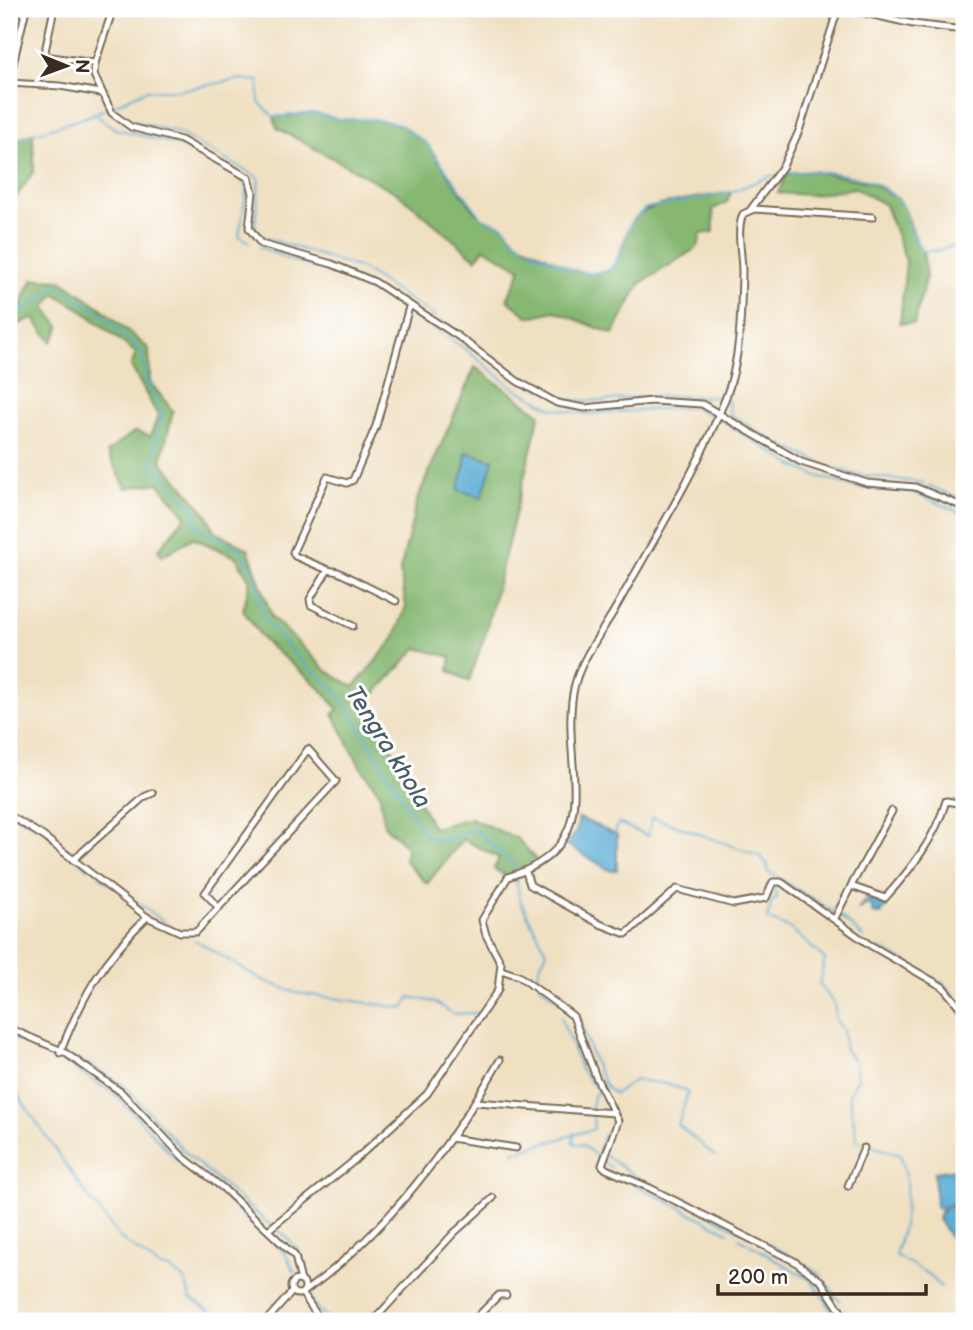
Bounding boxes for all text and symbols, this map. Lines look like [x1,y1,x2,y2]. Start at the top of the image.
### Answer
north arrow [32,32,102,102]
text: N [70,59,93,74]
water label: Tengra khola [339,681,437,813]
scale bar [718,1253,926,1297]
text: 200 m [728,1265,788,1290]

